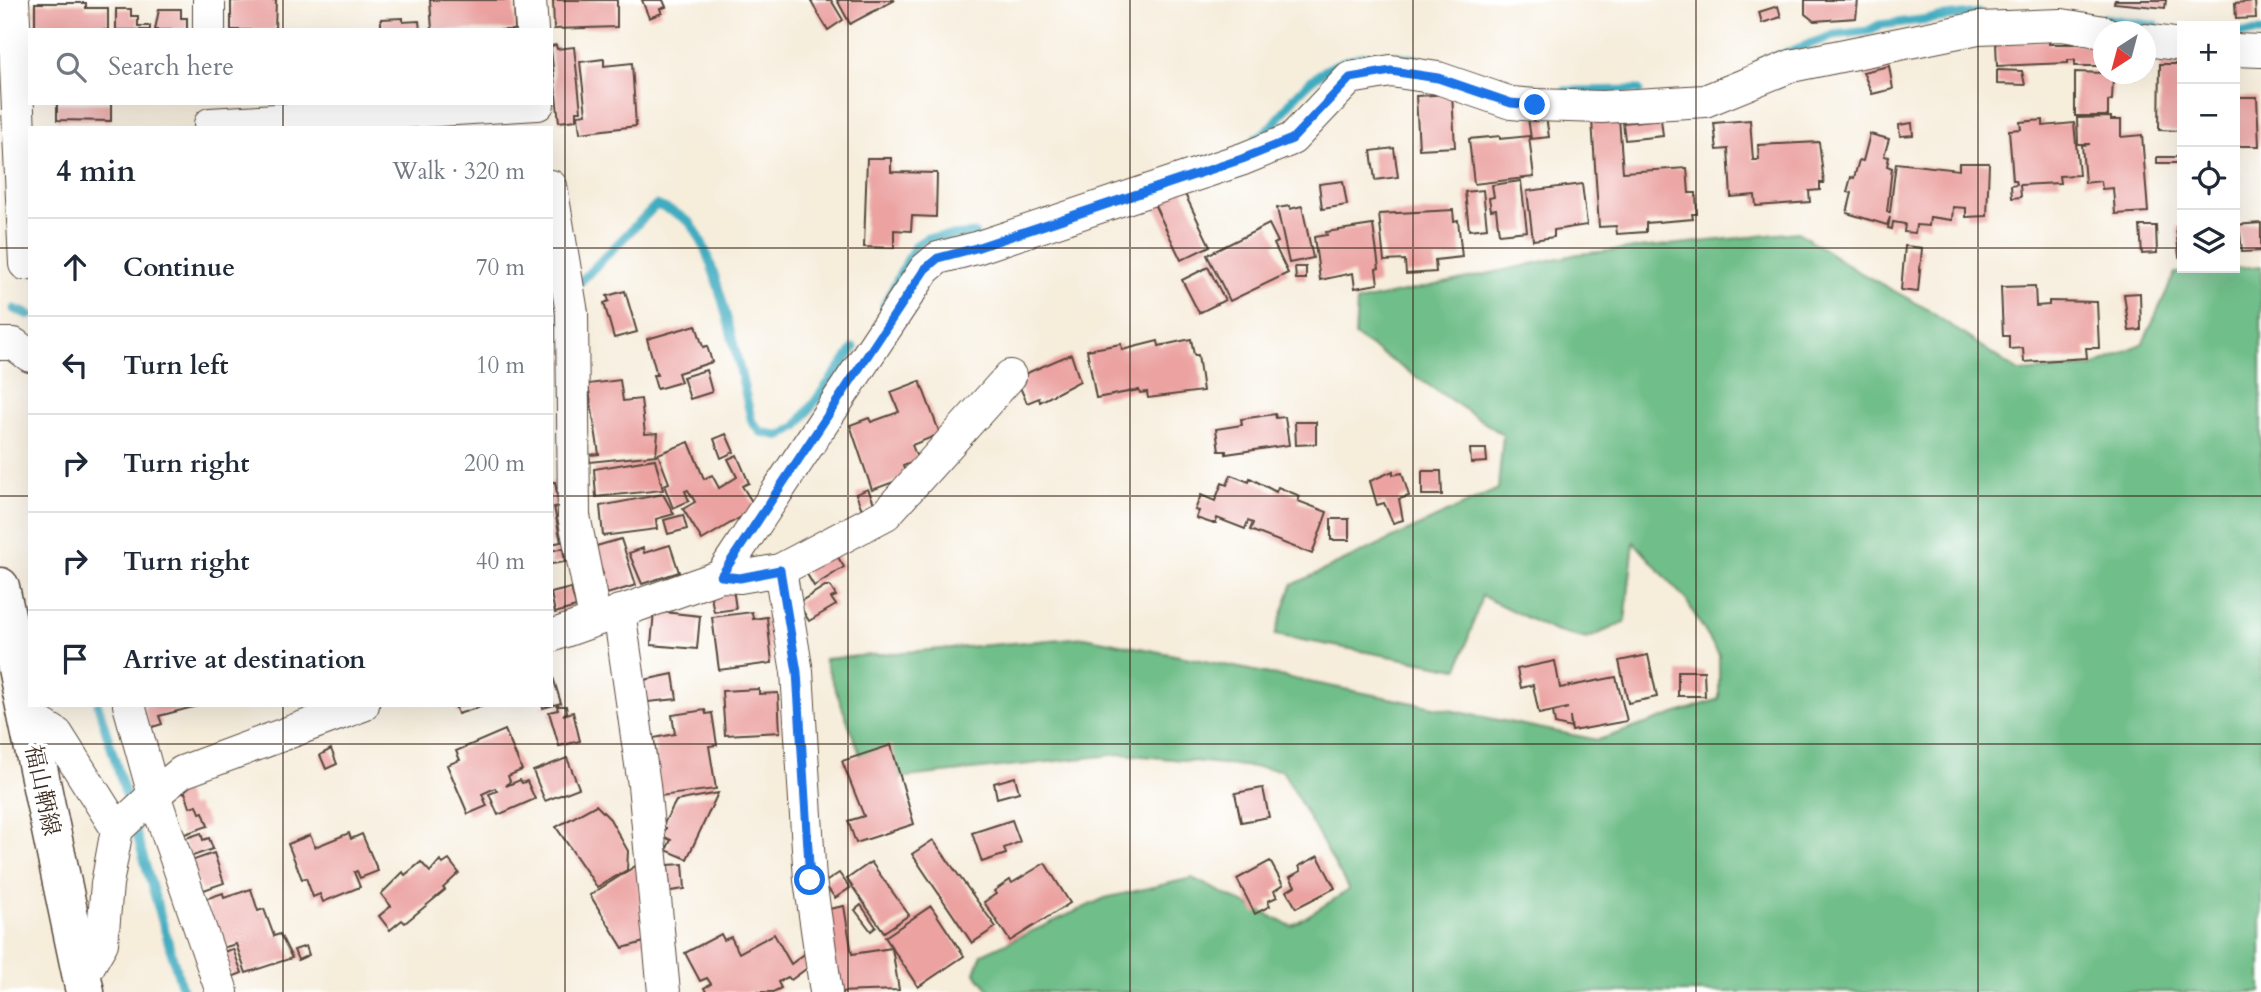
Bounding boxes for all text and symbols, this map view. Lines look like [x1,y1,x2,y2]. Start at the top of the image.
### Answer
north arrow [2093,21,2156,84]
map controls [2177,21,2240,273]
button: + [2177,21,2240,84]
search box [28,28,553,105]
icon: search [52,48,90,86]
text: Search here [108,49,234,84]
button: − [2177,84,2240,147]
route end [1519,89,1550,120]
button: locate [2177,147,2240,210]
text: 4 min [56,151,136,192]
text: Walk · 320 m [392,156,525,187]
button: layers [2177,210,2240,273]
icon: ahead [56,248,94,286]
text: Continue [123,250,235,285]
text: 70 m [476,252,525,283]
icon: left [56,346,94,384]
text: Turn left [123,348,228,383]
text: 10 m [476,350,525,381]
icon: right [56,444,94,482]
text: Turn right [123,446,250,481]
text: 200 m [464,448,525,479]
icon: right [56,542,94,580]
text: Turn right [123,544,250,579]
text: 40 m [476,546,525,577]
icon: arrive [56,640,94,678]
text: Arrive at destination [123,642,366,677]
street label: 福山鞆線 [18,742,67,838]
route start [794,864,825,895]

